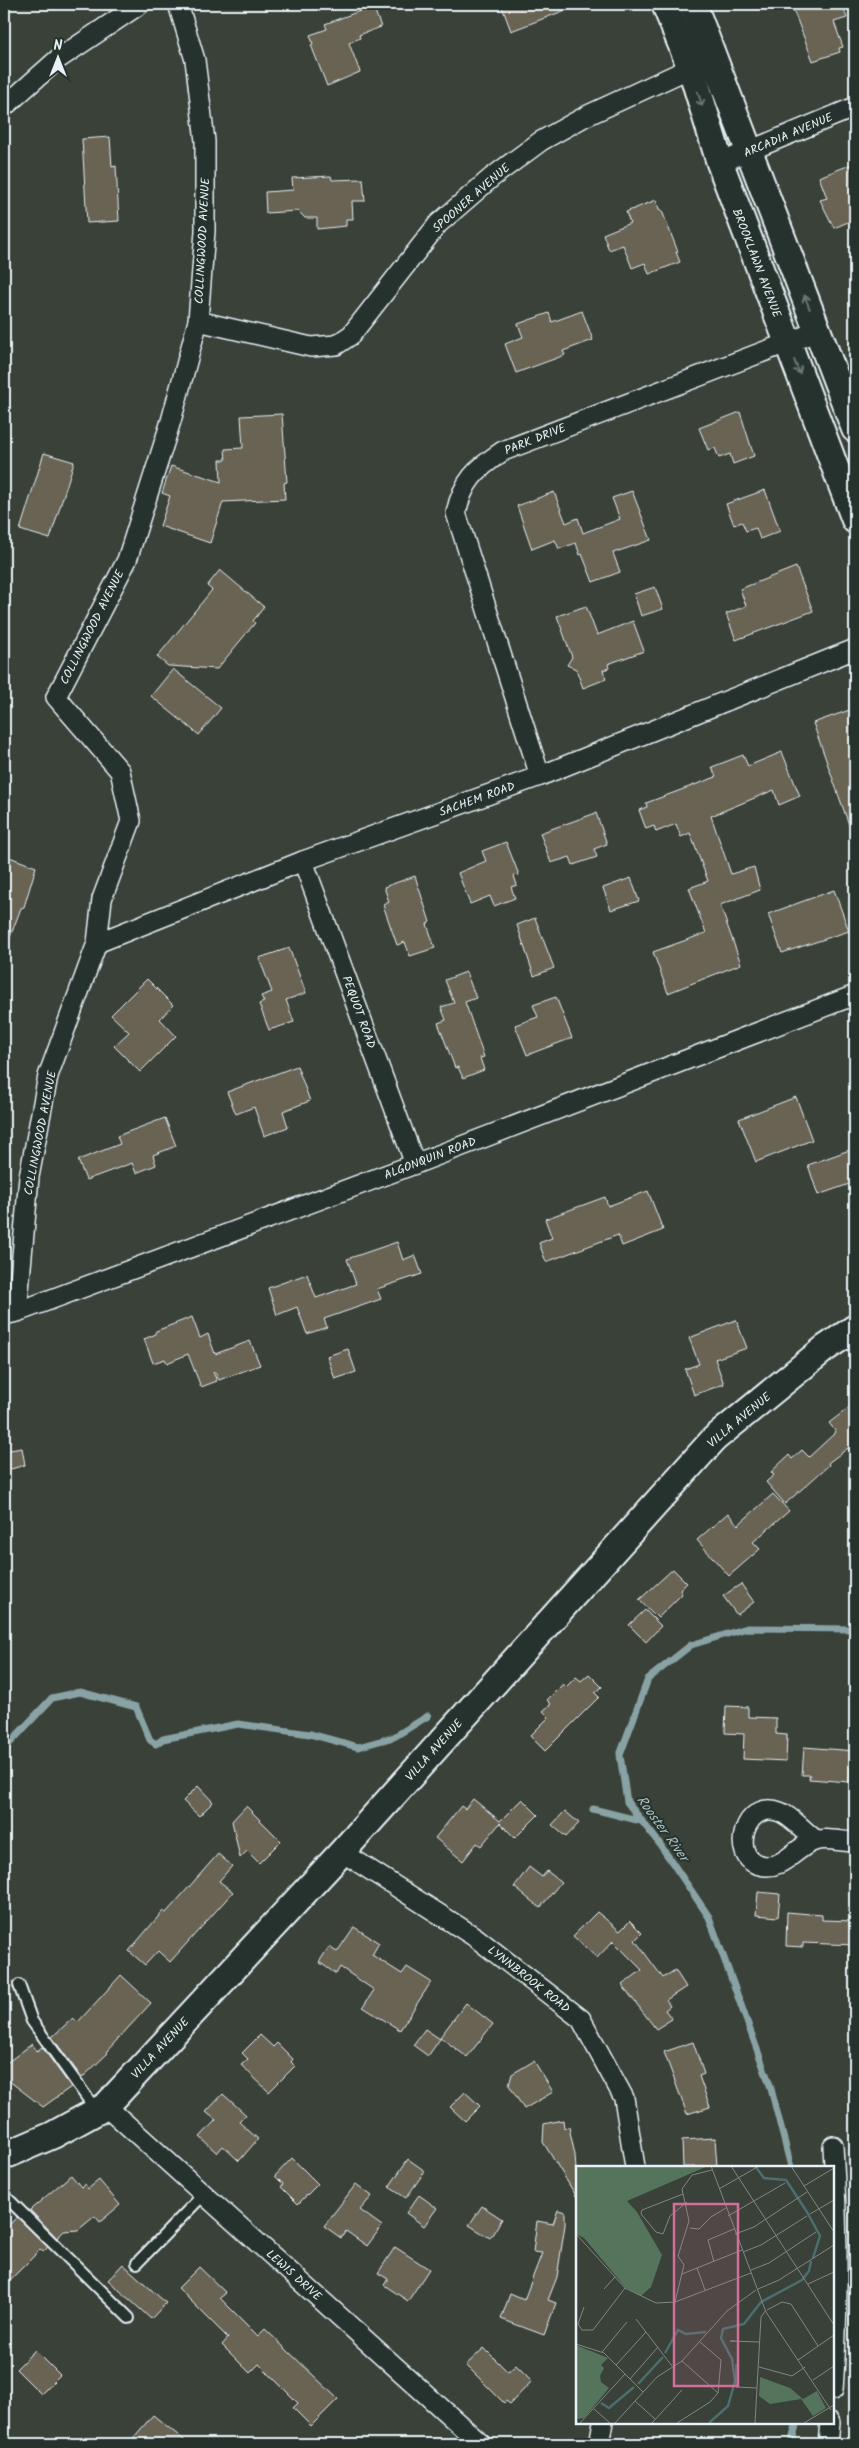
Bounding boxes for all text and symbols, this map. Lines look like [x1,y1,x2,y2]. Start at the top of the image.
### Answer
north arrow [32,32,82,82]
text: N [54,35,63,57]
one-way arrow [696,90,706,106]
street label: ARCADIA AVENUE [741,108,837,163]
street label: SPOONER AVENUE [428,159,515,238]
street label: COLLINGWOOD AVENUE [190,176,215,305]
street label: BROOKLAWN AVENUE [727,206,786,321]
one-way arrow [802,295,811,310]
one-way arrow [793,358,802,374]
street label: PARK DRIVE [502,418,570,460]
street label: COLLINGWOOD AVENUE [55,566,130,688]
street label: SACHEM ROAD [437,777,518,822]
street label: PEQUOT ROAD [337,973,381,1052]
street label: COLLINGWOOD AVENUE [19,1068,62,1197]
street label: ALGONQUIN ROAD [381,1132,479,1185]
street label: VILLA AVENUE [703,1387,776,1453]
street label: VILLA AVENUE [401,1714,468,1786]
water label: Rooster River [631,1791,696,1869]
street label: LYNNBROOK ROAD [483,1941,574,2018]
street label: VILLA AVENUE [127,2013,195,2083]
inset map [576,2166,834,2423]
street label: LEWIS DRIVE [261,2245,327,2306]

